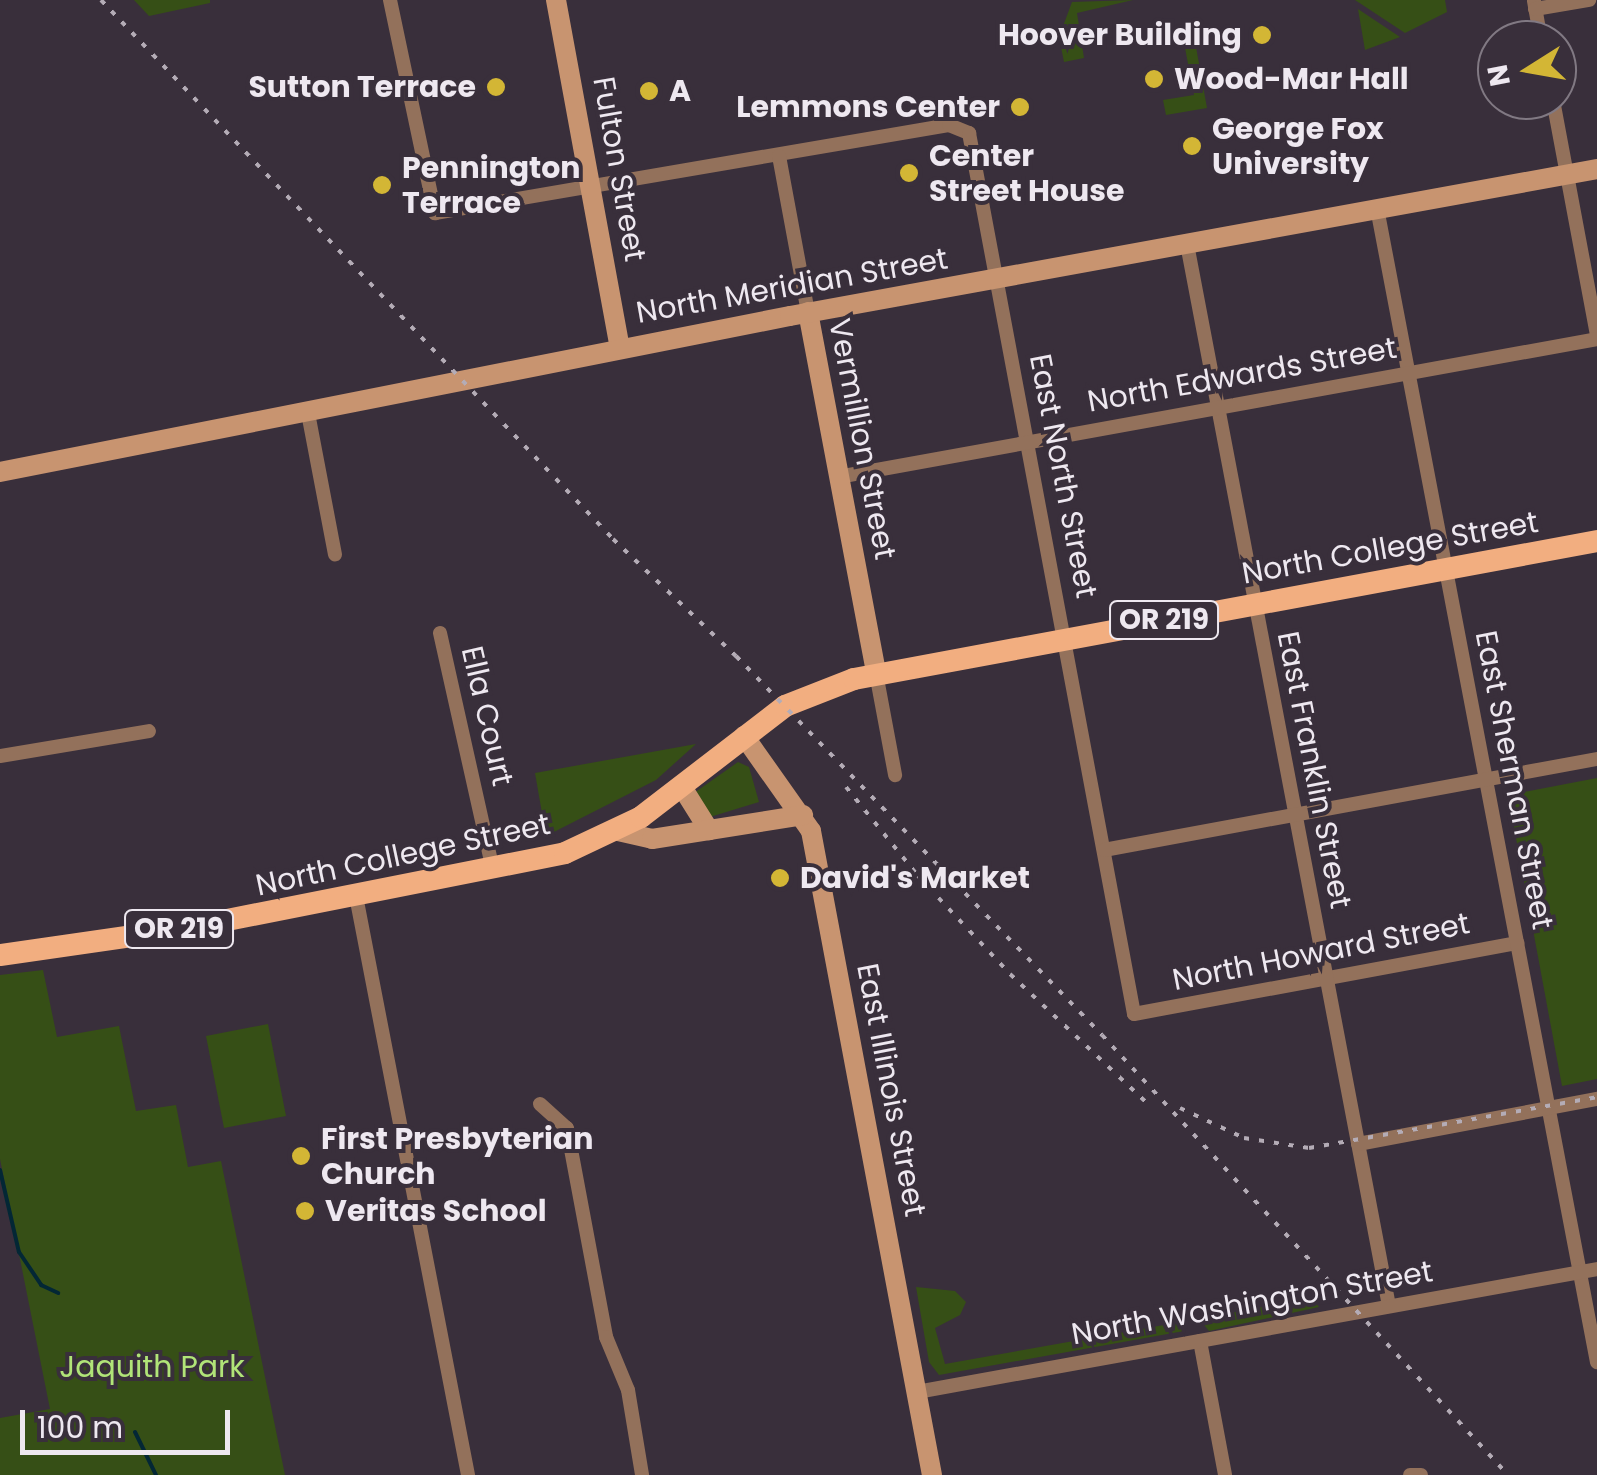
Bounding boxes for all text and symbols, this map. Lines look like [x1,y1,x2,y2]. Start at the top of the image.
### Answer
place label: Hoover Building [998,17,1242,53]
north arrow [1477,20,1577,120]
marker: Hoover Building [1251,24,1273,46]
place label: Wood-Mar Hall [1174,61,1409,97]
text: N [1478,61,1520,89]
marker: Wood-Mar Hall [1143,68,1165,90]
place label: Sutton Terrace [248,69,476,105]
place label: A [669,73,691,109]
street label: Fulton Street [585,74,653,264]
marker: Sutton Terrace [485,76,507,98]
marker: A [638,80,660,102]
place label: Lemmons Center [736,89,1000,125]
marker: Lemmons Center [1009,96,1031,118]
place label: George Fox University [1212,111,1384,182]
marker: George Fox University [1181,135,1203,157]
place label: Center Street House [929,138,1124,208]
place label: Pennington Terrace [402,150,581,220]
marker: Center Street House [898,162,920,184]
marker: Pennington Terrace [371,174,393,196]
street label: North Meridian Street [633,241,951,331]
street label: Vermillion Street [821,315,903,563]
street label: North Edwards Street [1085,330,1399,420]
street label: East North Street [1022,351,1104,601]
street label: North College Street [1239,504,1541,592]
road number: OR 219 [1109,597,1219,643]
street label: East Franklin Street [1269,628,1359,912]
street label: East Sherman Street [1467,628,1561,932]
street label: Ella Court [453,643,521,789]
street label: North College Street [253,806,553,904]
place label: David's Market [800,860,1030,896]
marker: David's Market [769,867,791,889]
road number: OR 219 [124,906,234,952]
street label: North Howard Street [1169,906,1473,998]
street label: East Illinois Street [849,960,933,1220]
place label: First Presbyterian Church [321,1121,593,1192]
marker: First Presbyterian Church [290,1145,312,1167]
place label: Veritas School [325,1193,547,1229]
marker: Veritas School [294,1200,316,1222]
street label: North Washington Street [1069,1253,1435,1353]
park label: Jaquith Park [59,1349,245,1385]
scale bar [25,1390,235,1452]
text: 100 m [37,1406,123,1449]

